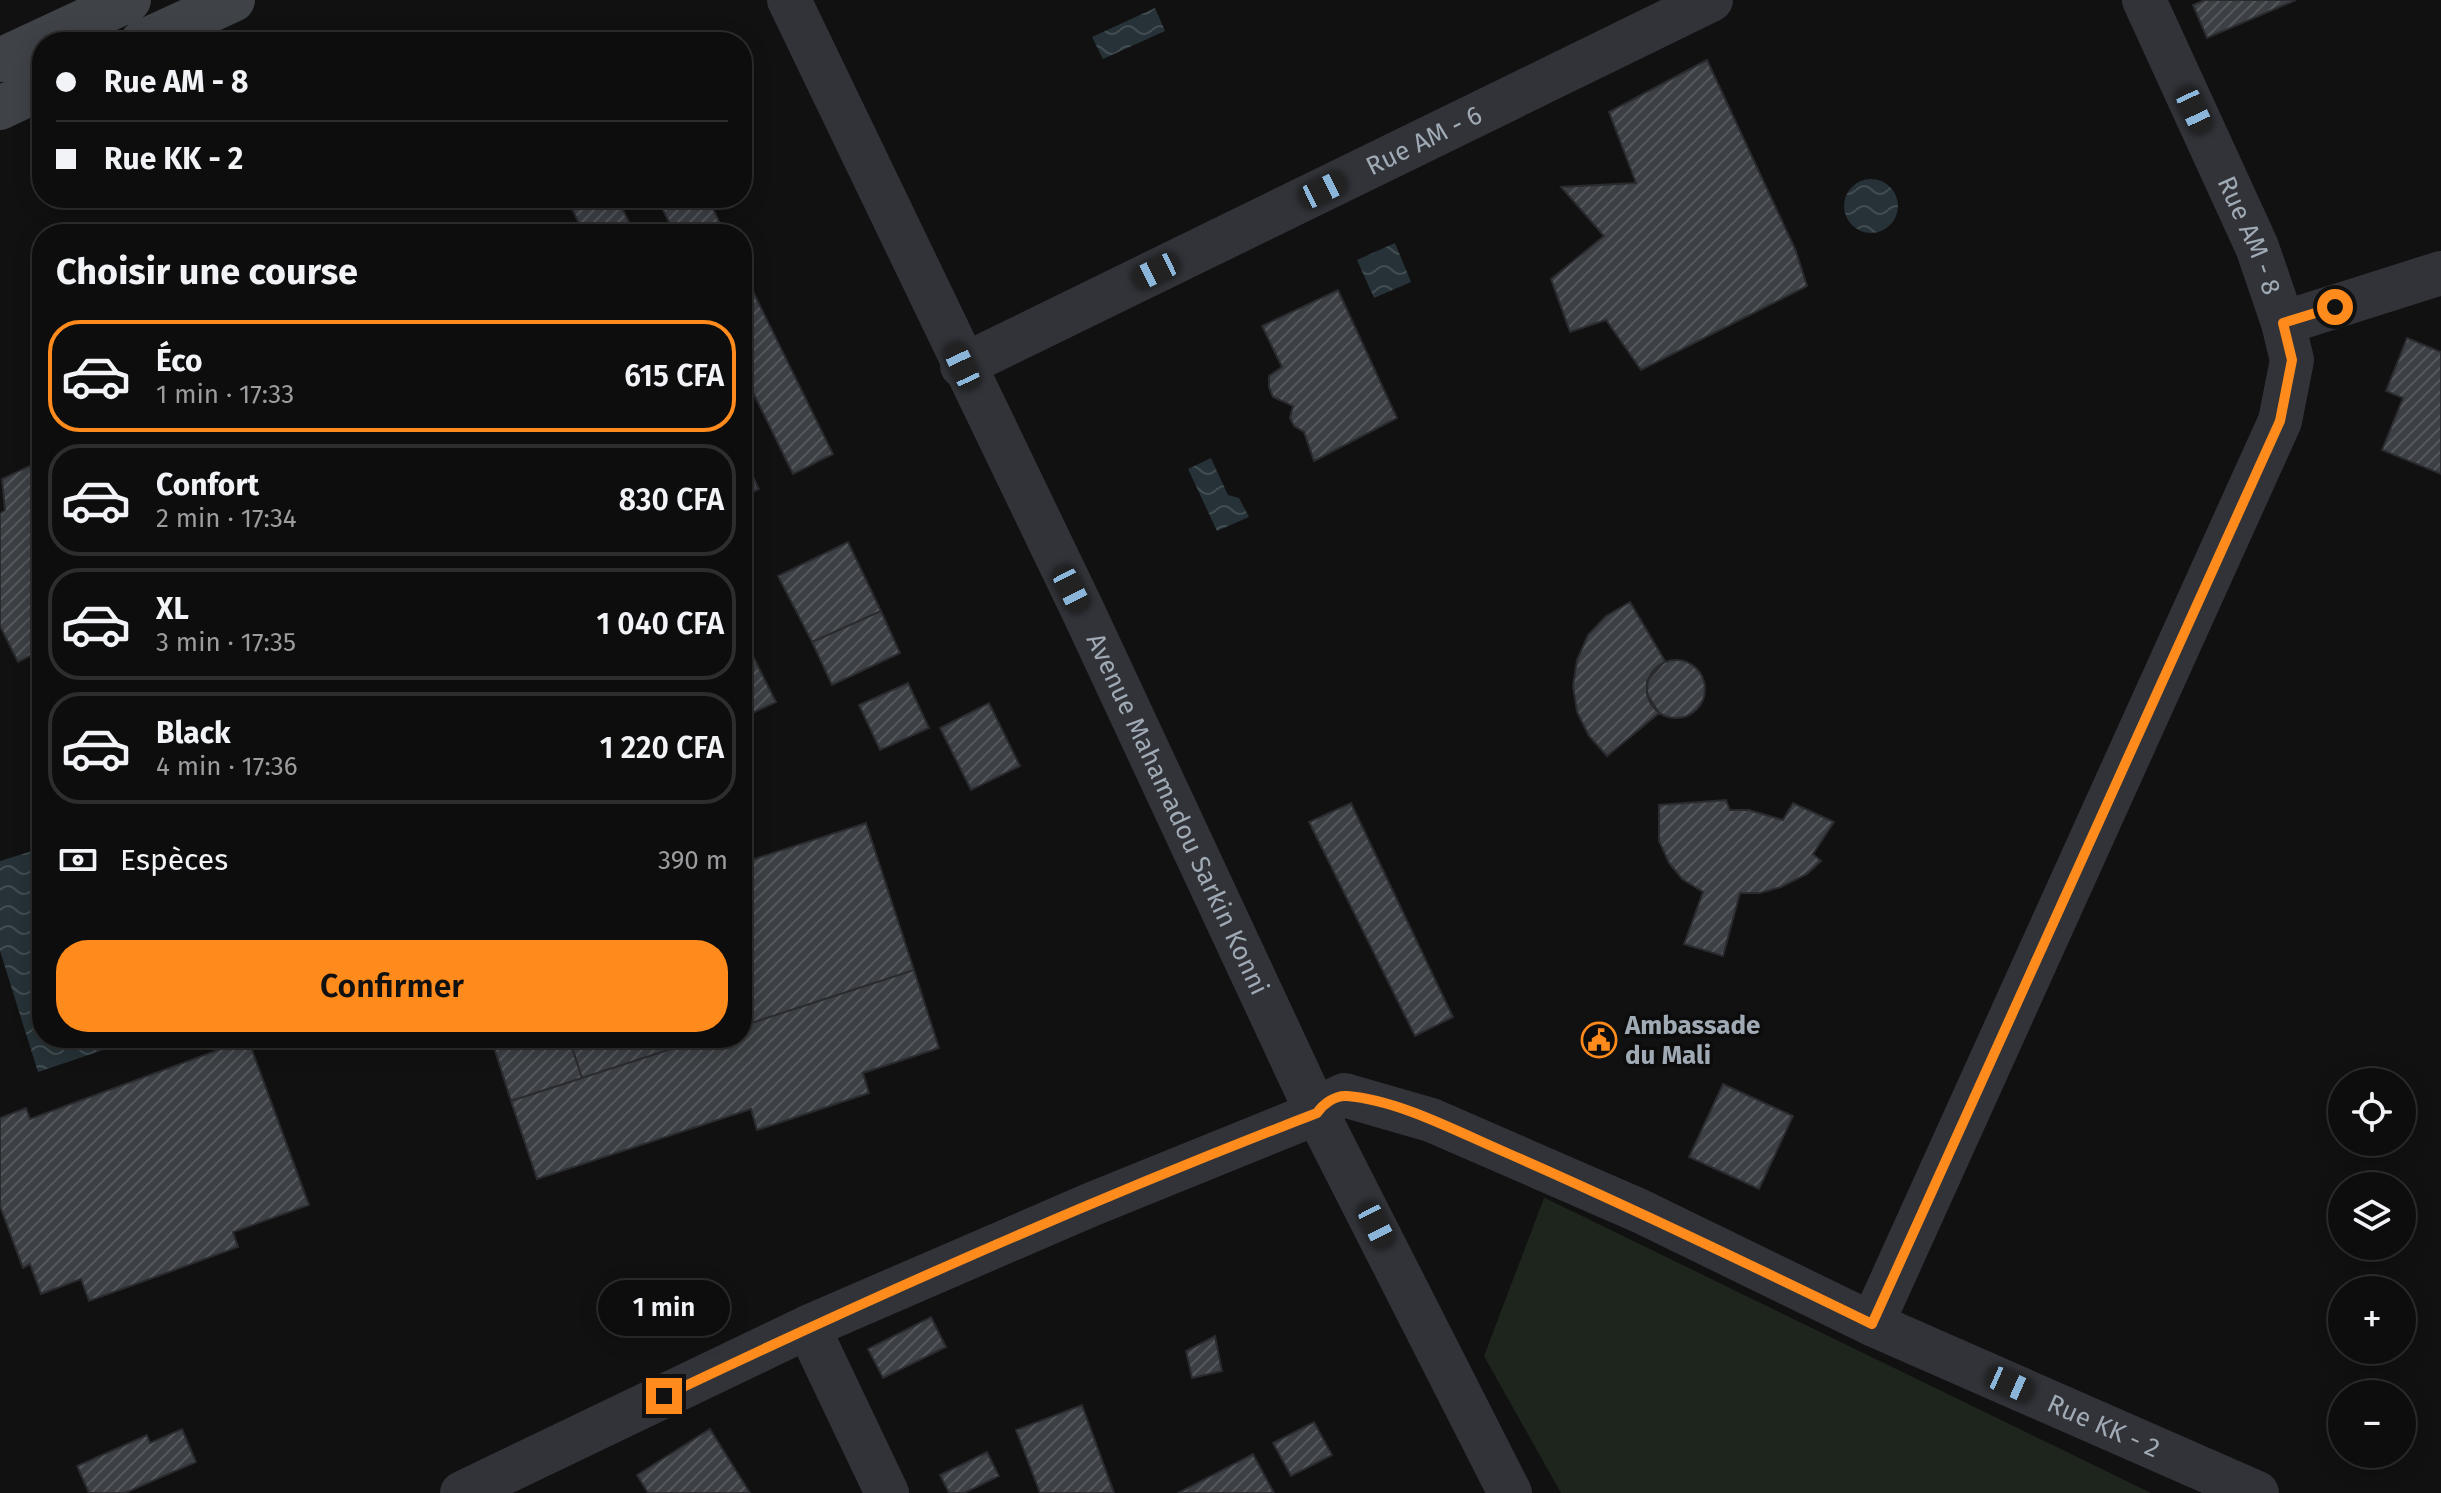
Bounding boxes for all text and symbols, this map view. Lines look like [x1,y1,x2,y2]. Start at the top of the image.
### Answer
text: Rue AM - 8 [104,64,248,100]
car [2173,83,2215,137]
street label: Rue AM - 6 [1361,99,1487,182]
text: Rue KK - 2 [104,141,243,177]
car [1296,169,1350,211]
street label: Rue AM - 8 [2211,171,2287,299]
text: Choisir une course [56,250,358,294]
car [1129,250,1183,292]
route start [2317,289,2353,325]
car [941,339,983,393]
icon: car [60,340,132,412]
text: Éco [156,343,202,379]
text: 615 CFA [624,358,724,394]
text: 1 min · 17:33 [156,379,294,410]
icon: car [60,464,132,536]
text: Confort [156,467,259,503]
text: 830 CFA [619,482,724,518]
text: 2 min · 17:34 [156,503,297,534]
car [1049,562,1093,616]
icon: car [60,588,132,660]
text: XL [156,591,189,627]
text: 1 040 CFA [596,606,724,642]
text: 3 min · 17:35 [156,627,296,658]
street label: Avenue Mahamadou Sarkin Konni [1080,628,1275,1000]
icon: car [60,712,132,784]
text: Black [156,715,231,751]
text: 1 220 CFA [600,730,724,766]
text: 4 min · 17:36 [156,751,298,782]
icon: cash [56,838,100,882]
text: Espèces [120,842,228,878]
text: 390 m [658,845,728,876]
button: Confirmer [56,940,728,1032]
place label: Ambassade du Mali [1624,1010,1760,1071]
public building icon: Ambassade du Mali [1580,1021,1618,1059]
map controls [2328,1068,2416,1468]
button: locate [2328,1068,2416,1156]
button: layers [2328,1172,2416,1260]
car [1354,1198,1398,1252]
button: + [2328,1276,2416,1364]
callout: 1 min [598,1280,730,1336]
text: 1 min [633,1292,695,1323]
car [1983,1363,2037,1405]
route end [646,1378,682,1414]
button: − [2328,1380,2416,1468]
street label: Rue KK - 2 [2042,1388,2164,1464]

